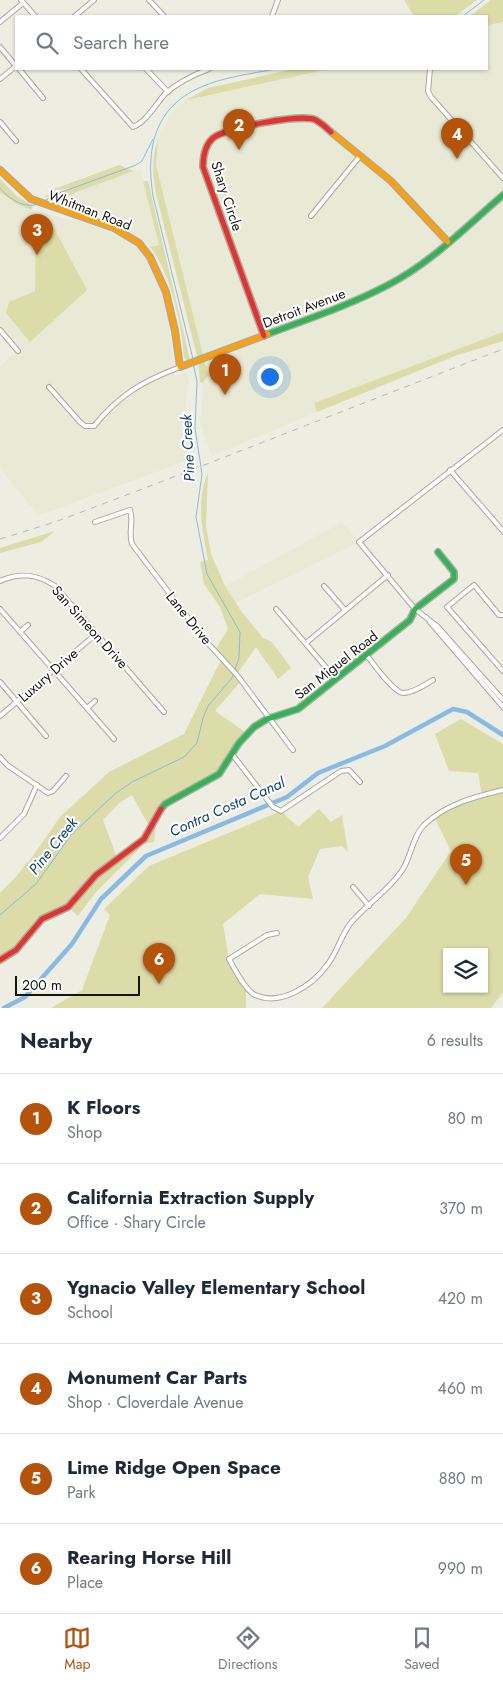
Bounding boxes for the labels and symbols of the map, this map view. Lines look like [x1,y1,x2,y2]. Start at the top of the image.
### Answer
pin: 2 [223,109,255,150]
pin: 4 [441,118,473,159]
street label: Shary Circle [206,159,248,233]
street label: Whitman Road [46,185,134,235]
pin: 3 [21,214,53,255]
street label: Detroit Avenue [260,283,348,333]
pin: 1 [209,354,241,395]
your location [257,364,283,390]
water label: Pine Creek [175,413,201,482]
street label: San Simeon Drive [47,581,133,673]
street label: Lane Drive [161,587,217,649]
street label: San Miguel Road [290,626,382,704]
street label: Luxury Drive [14,643,82,707]
water label: Contra Costa Canal [166,771,289,842]
water label: Pine Creek [23,812,83,879]
pin: 5 [450,844,482,885]
pin: 6 [143,943,175,984]
scale bar [15,973,140,996]

